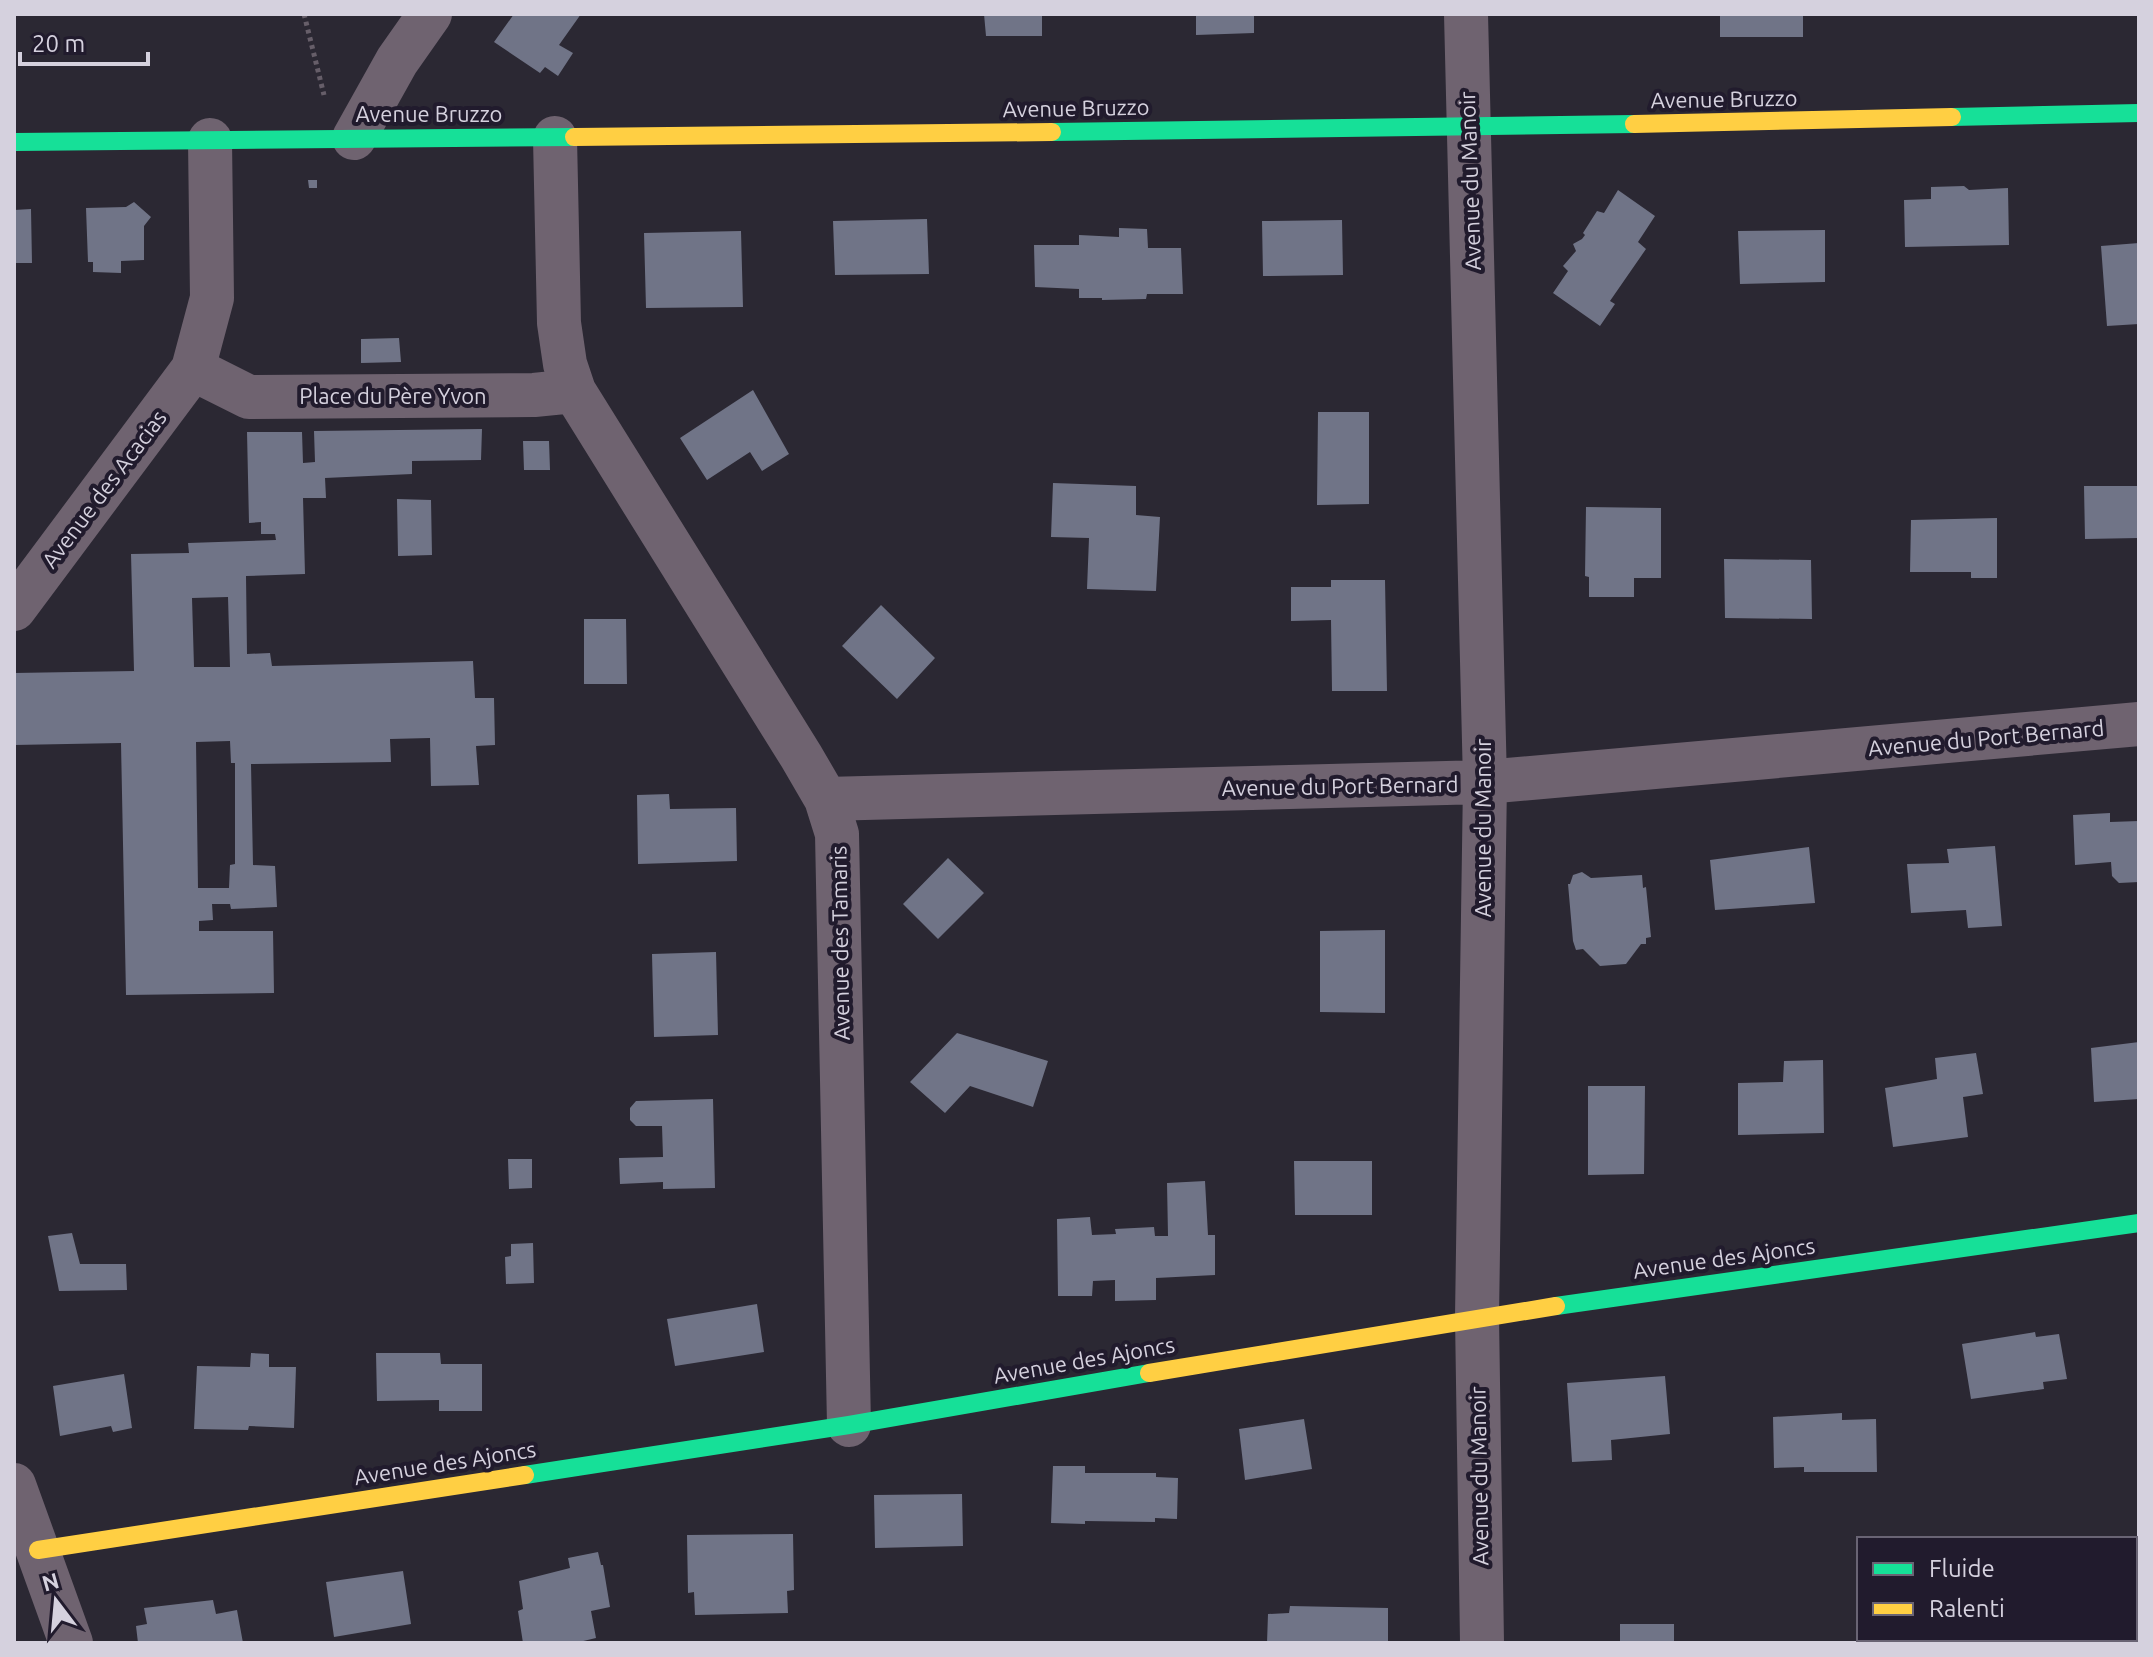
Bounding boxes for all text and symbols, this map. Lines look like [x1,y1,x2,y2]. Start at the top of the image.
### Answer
scale bar [20,16,148,66]
text: 20 m [32,30,85,57]
street label: Avenue Bruzzo [1650,85,1798,112]
street label: Avenue du Manoir [1454,90,1485,271]
street label: Avenue Bruzzo [1002,94,1150,121]
street label: Avenue Bruzzo [356,101,502,126]
street label: Place du Père Yvon [299,383,487,408]
street label: Avenue des Acacias [36,405,171,572]
street label: Avenue du Port Bernard [1867,715,2105,760]
street label: Avenue du Manoir [1470,738,1495,918]
street label: Avenue du Port Bernard [1221,771,1459,800]
street label: Avenue des Tamaris [825,845,854,1041]
street label: Avenue des Ajoncs [1631,1232,1817,1283]
street label: Avenue des Ajoncs [991,1331,1177,1388]
street label: Avenue du Manoir [1464,1386,1493,1566]
street label: Avenue des Ajoncs [352,1436,538,1489]
legend [1857,1537,2137,1641]
text: Fluide [1929,1555,1995,1582]
north arrow [16,1561,96,1641]
text: N [39,1567,62,1596]
text: Ralenti [1929,1595,2005,1622]

